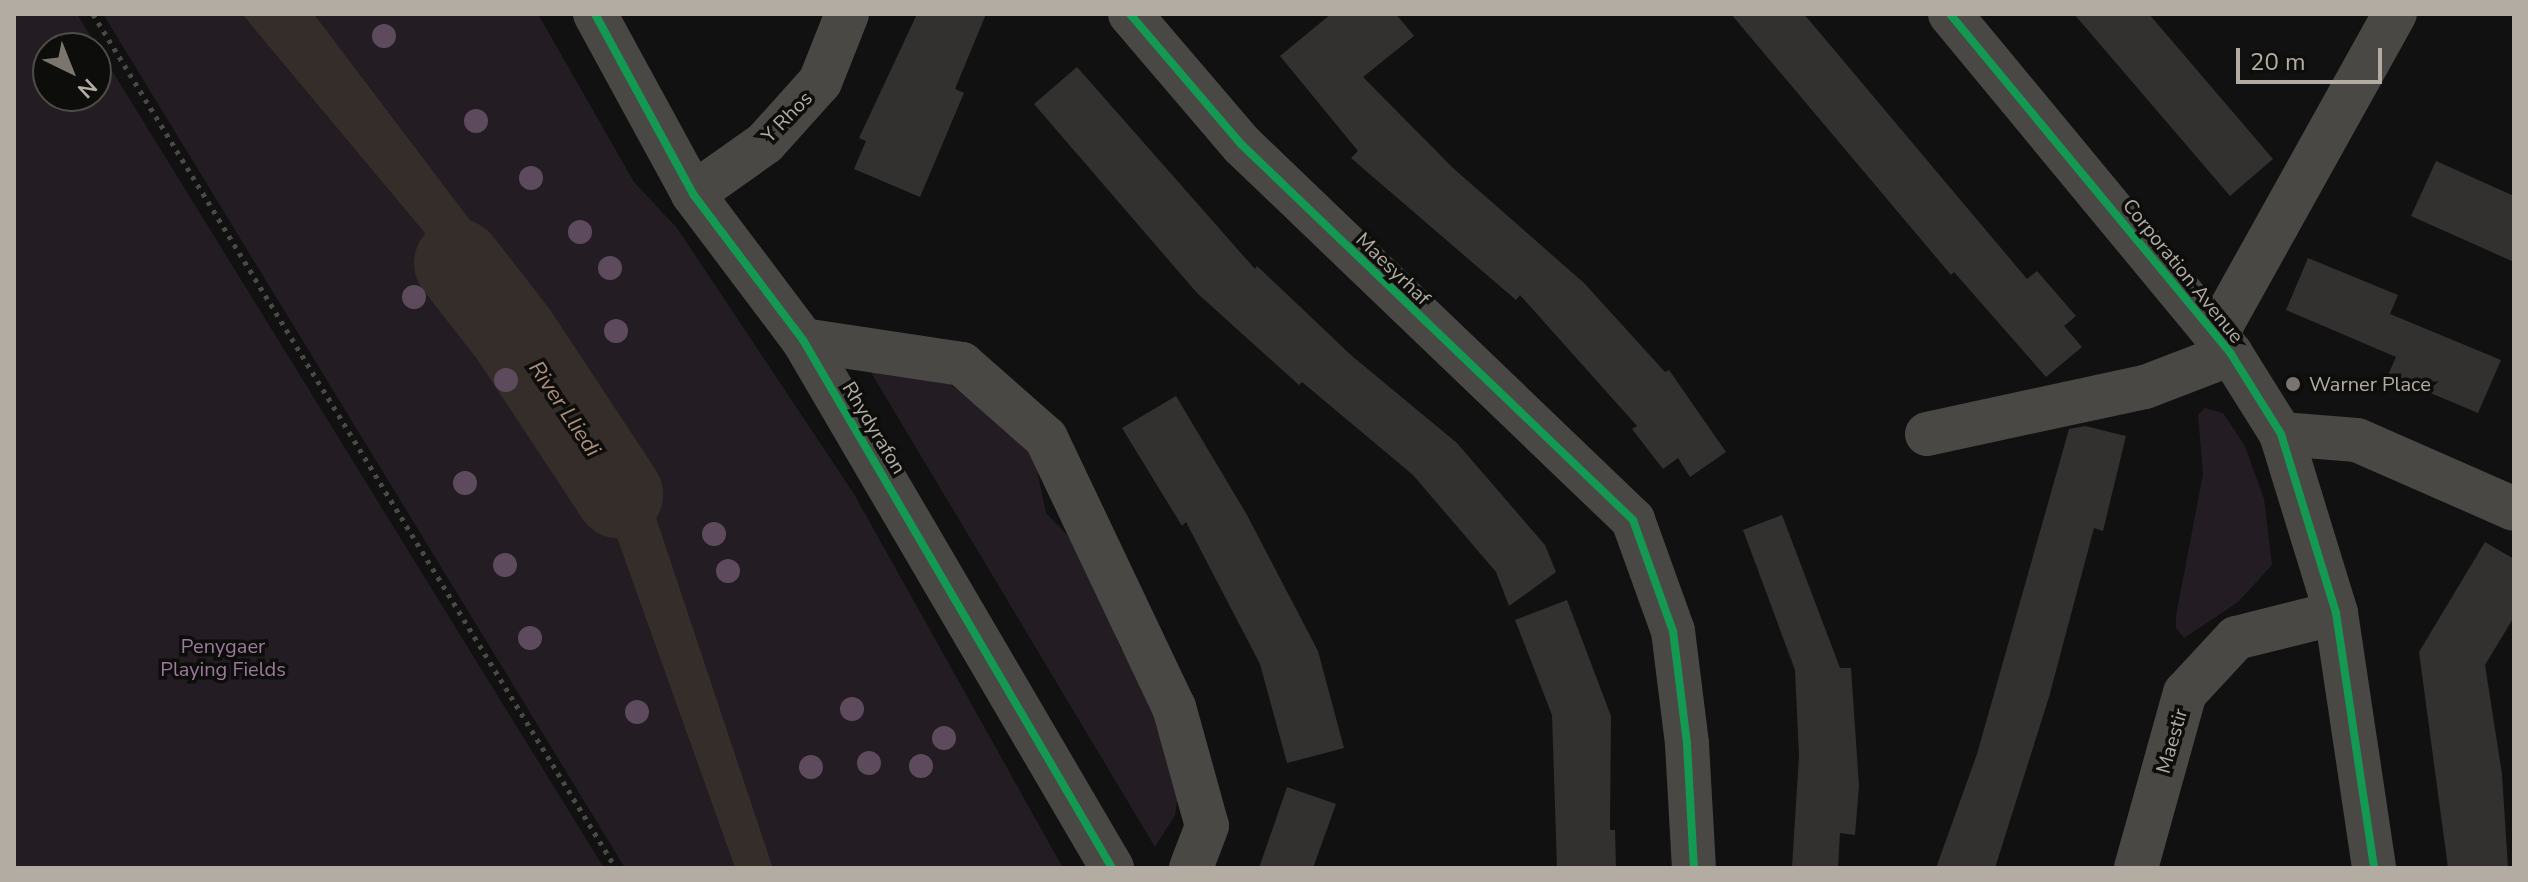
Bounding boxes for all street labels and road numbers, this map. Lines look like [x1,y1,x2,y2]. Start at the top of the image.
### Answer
street label: Y Rhos [757,86,817,148]
street label: Corporation Avenue [2117,194,2249,348]
street label: Maesyrhaf [1351,228,1435,310]
street label: Rhydyrafon [837,378,911,478]
street label: Maestir [2151,706,2193,776]

